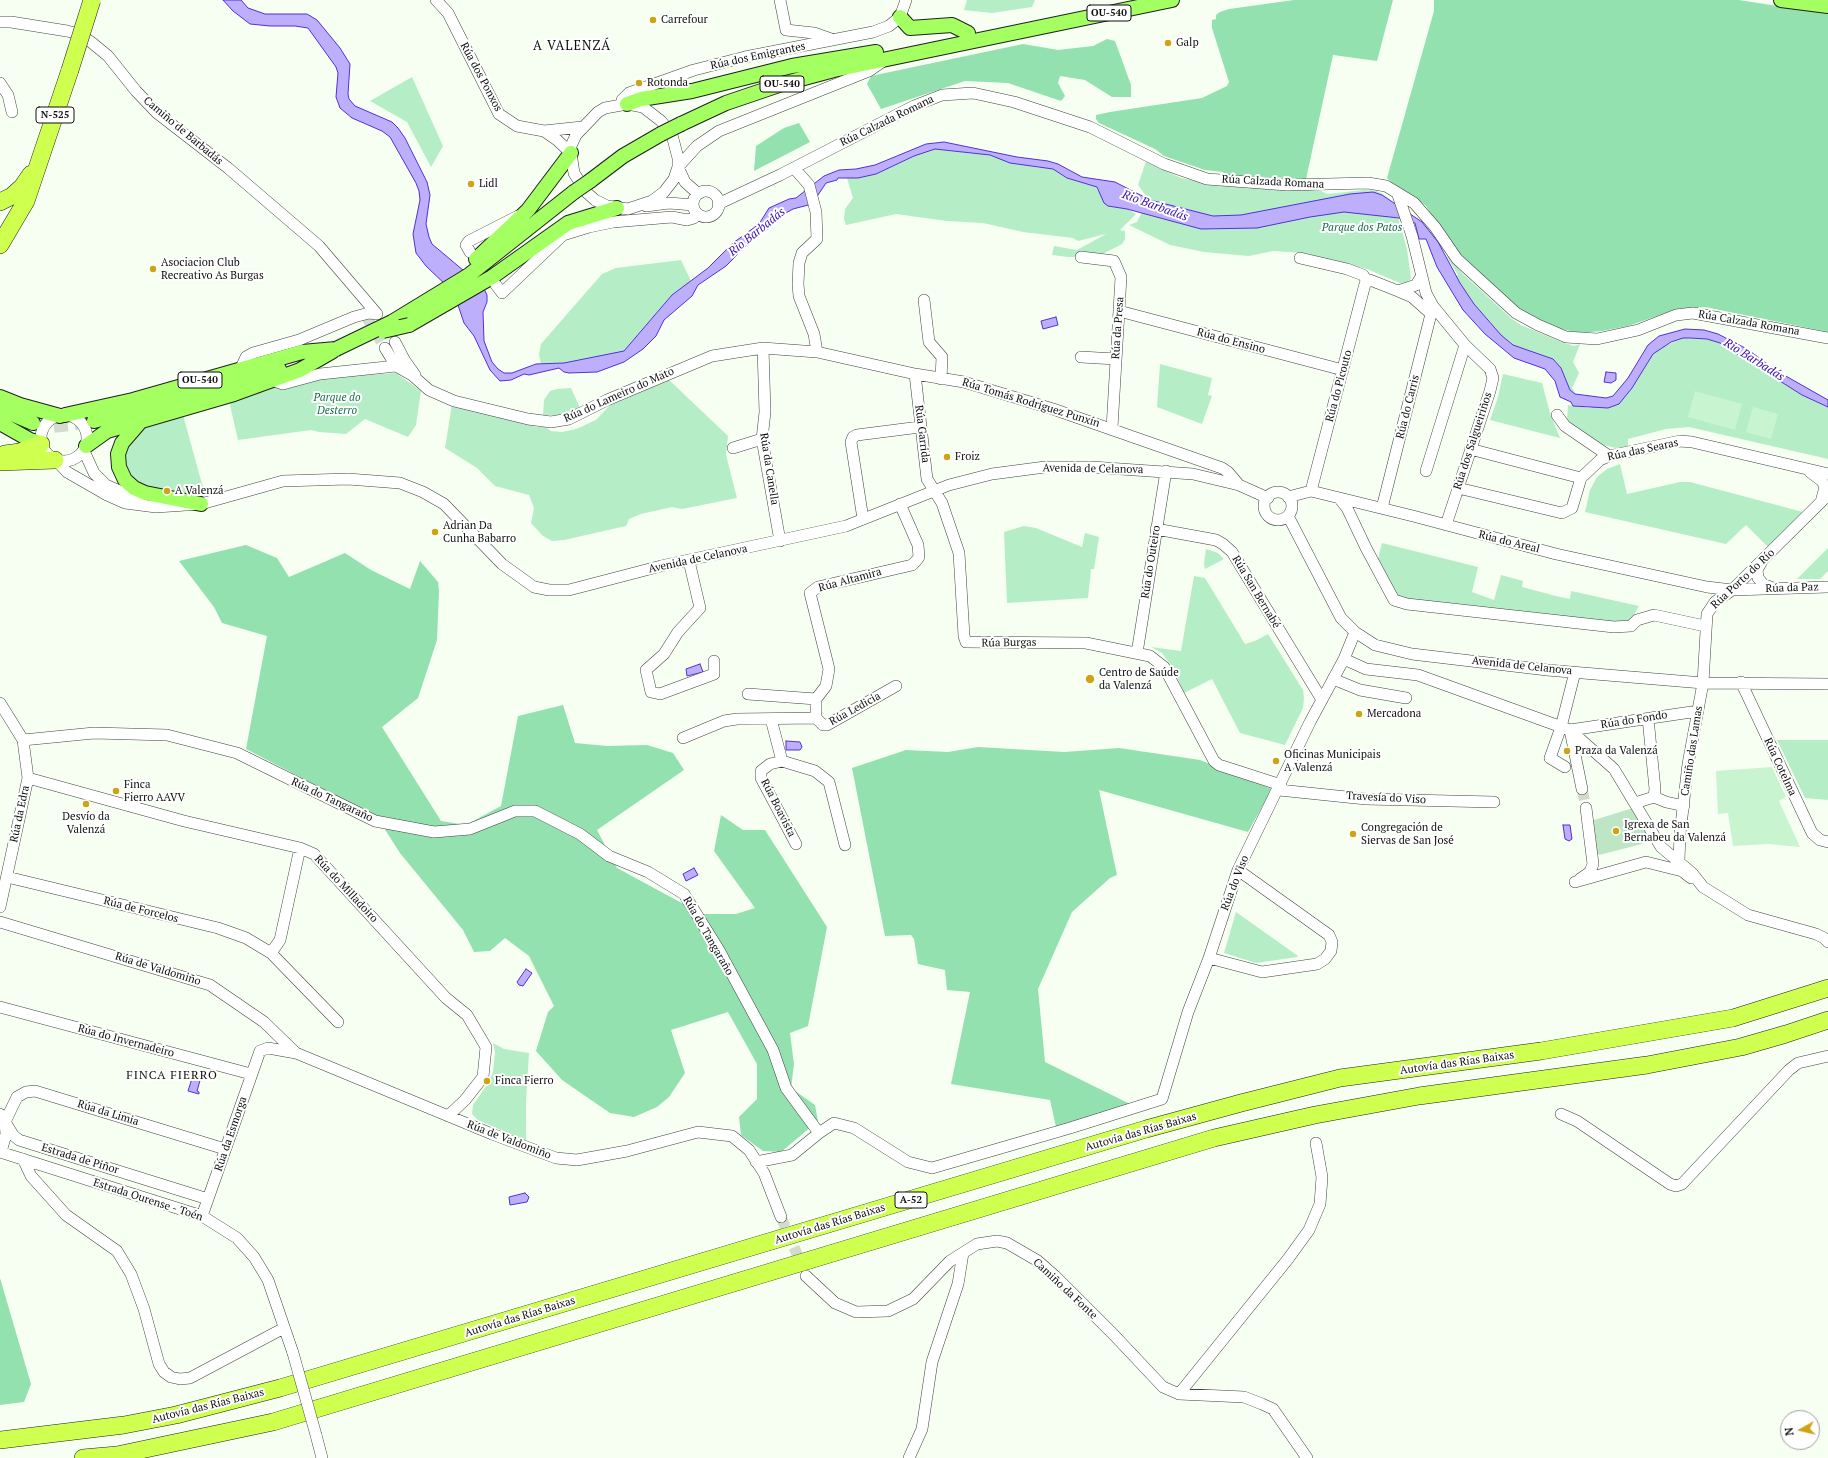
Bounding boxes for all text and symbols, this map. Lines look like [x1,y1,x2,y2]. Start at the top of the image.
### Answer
road number: OU-540 [1087,5,1131,21]
place label: Carrefour [661,13,708,27]
marker: Carrefour [648,15,658,25]
place label: Galp [1176,36,1199,50]
district label: A VALENZÁ [533,38,611,54]
marker: Galp [1163,38,1173,48]
street label: Rúa dos Emigrantes [709,39,807,73]
street label: Rúa dos Ponxos [457,40,505,114]
place label: Rotonda [647,76,688,90]
road number: OU-540 [760,76,804,92]
marker: Rotonda [634,78,644,88]
street label: Rúa Calzada Romana [838,93,936,149]
street label: Camiño de Barbadás [141,94,225,168]
road number: N-525 [36,107,74,123]
street label: Rúa Calzada Romana [1221,173,1325,191]
place label: Lidl [479,177,498,191]
marker: Lidl [466,179,476,189]
water label: Rio Barbadás [1120,187,1190,225]
water label: Rio Barbadás [726,205,788,259]
park label: Parque dos Patos [1322,221,1402,235]
place label: Asociacion Club Recreativo As Burgas [161,256,264,282]
marker: Asociacion Club Recreativo As Burgas [148,264,158,274]
street label: Rúa da Presa [1109,296,1127,360]
street label: Rúa Calzada Romana [1697,308,1801,338]
street label: Rúa do Ensino [1195,326,1267,356]
water label: Rio Barbadás [1721,336,1787,384]
street label: Rúa do Picouto [1323,349,1355,423]
street label: Rúa do Lameiro do Mato [562,365,676,425]
road number: OU-540 [178,372,222,388]
street label: Rúa do Carris [1394,374,1422,440]
street label: Rúa Tomás Rodríguez Punxín [961,376,1101,430]
park label: Parque do Desterro [313,391,361,417]
street label: Rúa dos Salgueiriños [1451,391,1495,491]
street label: Rúa Garrida [912,404,932,464]
street label: Rúa da Canella [757,432,781,506]
street label: Rúa das Searas [1606,436,1680,464]
place label: Froiz [955,450,980,464]
marker: Froiz [942,452,952,462]
street label: Avenida de Celanova [1042,462,1144,476]
place label: A Valenzá [175,484,224,498]
marker: A Valenzá [162,486,172,496]
place label: Adrian Da Cunha Babarro [443,519,516,545]
street label: Rúa do Outeiro [1139,524,1163,600]
marker: Adrian Da Cunha Babarro [430,527,440,537]
street label: Rúa do Areal [1477,528,1541,556]
street label: Avenida de Celanova [647,542,749,576]
street label: Rúa Porto do Río [1708,546,1778,612]
street label: Rúa San Bernabé [1229,553,1283,631]
street label: Rúa Altamira [817,565,883,595]
street label: Rúa da Paz [1765,580,1819,596]
street label: Rúa Burgas [981,636,1037,650]
street label: Avenida de Celanova [1471,654,1573,678]
place label: Centro de Saúde da Valenzá [1099,666,1179,692]
marker: Centro de Saúde da Valenzá [1084,673,1096,685]
street label: Rúa Ledicia [827,690,883,728]
street label: Camiño das Lamas [1678,705,1706,797]
place label: Mercadona [1367,707,1421,721]
street label: Rúa do Fondo [1600,708,1668,732]
marker: Mercadona [1354,709,1364,719]
street label: Rúa Cotelma [1761,736,1799,798]
place label: Praza da Valenzá [1575,744,1658,758]
marker: Praza da Valenzá [1562,746,1572,756]
place label: Oficinas Municipais A Valenzá [1284,748,1381,774]
marker: Oficinas Municipais A Valenzá [1271,756,1281,766]
street label: Rúa do Tangaraño [289,775,375,825]
street label: Rúa Boavista [758,777,798,839]
place label: Finca Fierro AAVV [124,778,185,804]
street label: Rúa da Edra [7,784,33,844]
marker: Finca Fierro AAVV [111,786,121,796]
street label: Travesía do Viso [1346,789,1426,807]
marker: Desvío da Valenzá [81,799,91,809]
place label: Desvío da Valenzá [62,810,110,836]
place label: Igrexa de San Bernabeu da Valenzá [1624,818,1726,844]
place label: Congregación de Siervas de San José [1361,821,1454,847]
marker: Igrexa de San Bernabeu da Valenzá [1611,826,1621,836]
marker: Congregación de Siervas de San José [1348,829,1358,839]
street label: Rúa do Milladoiro [311,853,381,925]
street label: Rúa do Viso [1218,854,1252,912]
street label: Rúa de Forcelos [102,894,180,926]
street label: Rúa do Tangaraño [680,894,736,978]
street label: Rúa de Valdomiño [114,950,202,988]
street label: Rúa do Invernadeiro [76,1022,176,1060]
street label: Autovía das Rías Baixas [1399,1048,1515,1078]
district label: FINCA FIERRO [126,1069,218,1083]
place label: Finca Fierro [495,1074,554,1088]
marker: Finca Fierro [482,1076,492,1086]
street label: Rúa da Esmorga [212,1095,250,1173]
street label: Rúa da Limia [76,1097,140,1129]
street label: Autovía das Rías Baixas [1084,1110,1198,1154]
street label: Rúa de Valdomiño [465,1118,553,1162]
street label: Estrada de Piñor [40,1141,120,1177]
street label: Estrada Ourense - Toén [91,1176,205,1224]
road number: A-52 [895,1192,927,1208]
street label: Autovía das Rías Baixas [773,1201,887,1247]
street label: Camiño da Fonte [1030,1256,1100,1322]
street label: Autovía das Rías Baixas [463,1294,577,1340]
street label: Autovía das Rías Baixas [151,1386,265,1426]
north arrow [1780,1410,1820,1450]
text: N [1782,1426,1797,1437]

